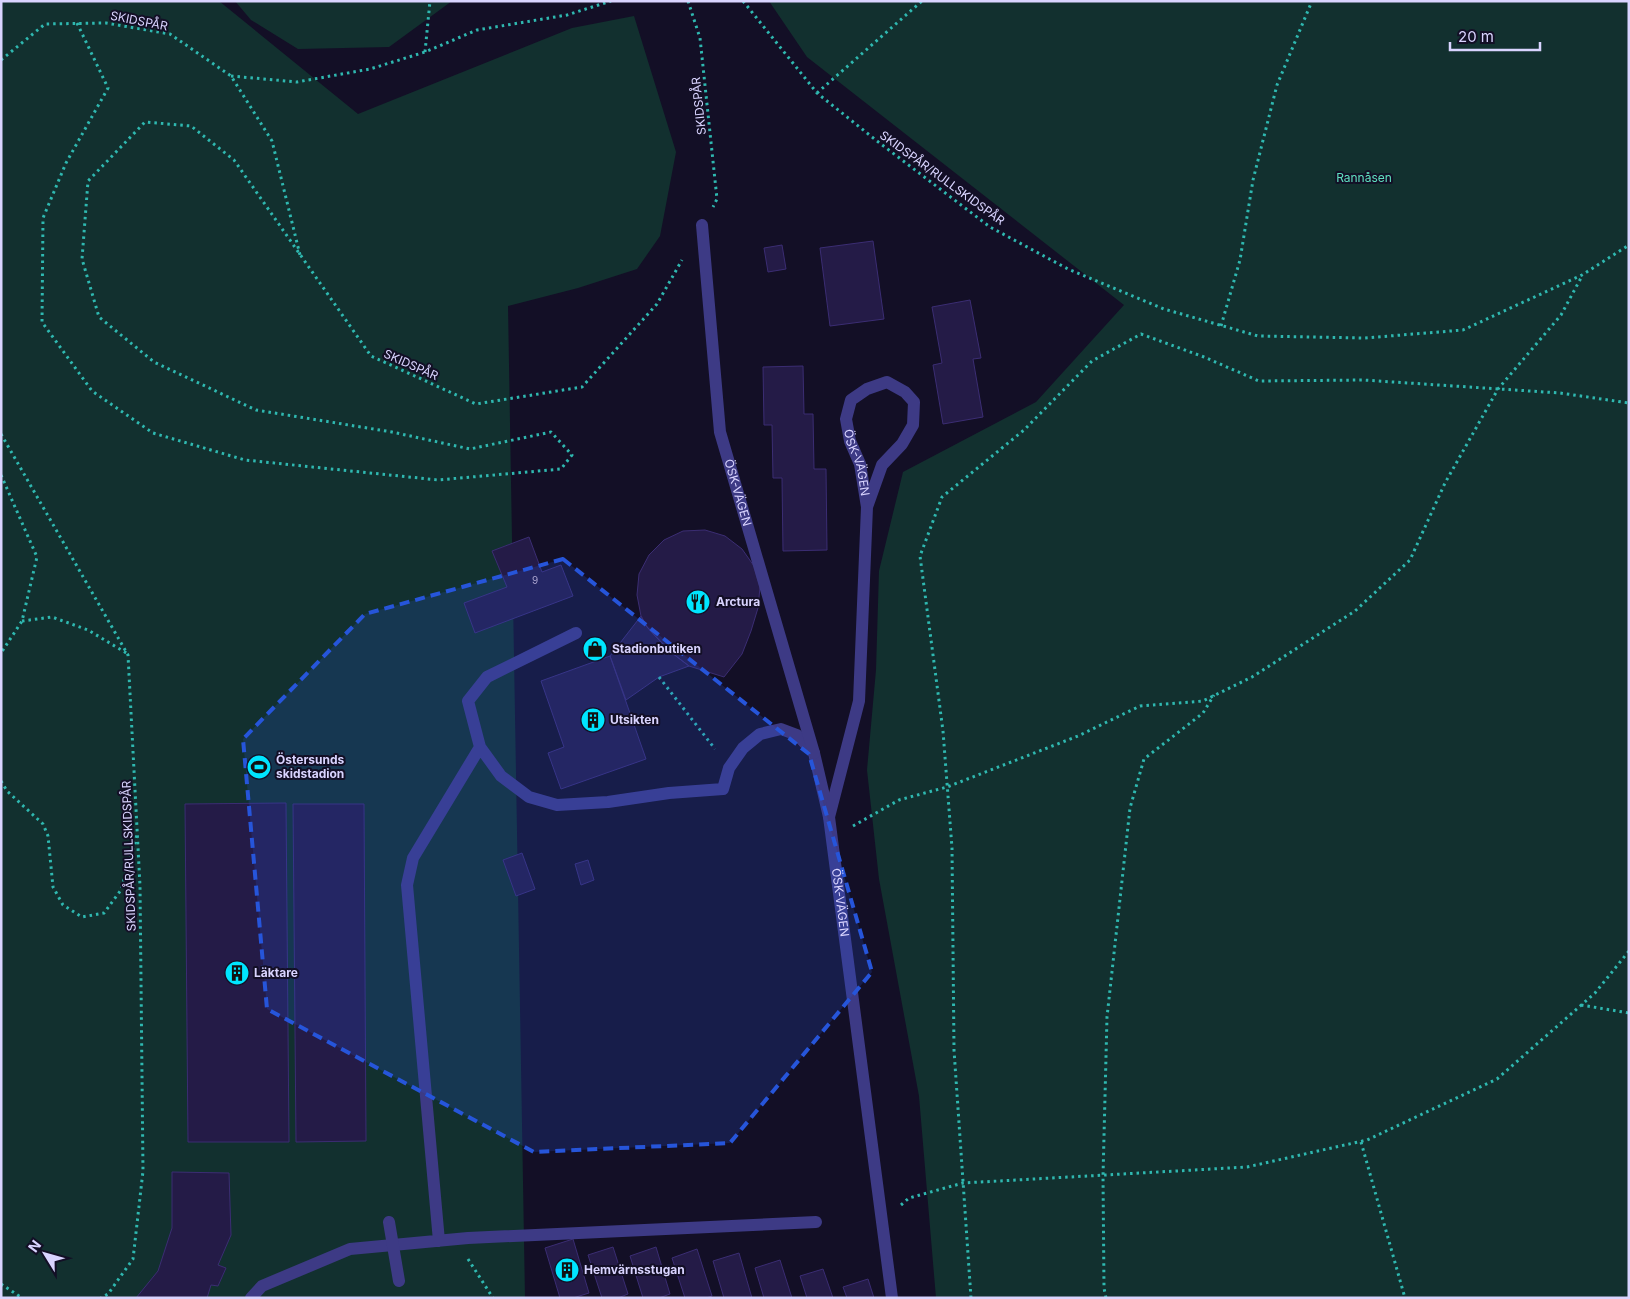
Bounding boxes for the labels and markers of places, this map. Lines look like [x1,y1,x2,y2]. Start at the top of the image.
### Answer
restaurant icon: Arctura [685,589,711,615]
place label: Arctura [716,594,760,609]
shop icon: Stadionbutiken [582,636,608,662]
place label: Stadionbutiken [612,641,701,656]
building icon: Utsikten [580,707,606,733]
place label: Utsikten [610,712,659,727]
place label: Östersunds skidstadion [276,752,345,781]
sports icon: Östersunds skidstadion [246,754,272,780]
building icon: Läktare [224,960,250,986]
place label: Läktare [254,965,298,980]
building icon: Hemvärnsstugan [554,1257,580,1283]
place label: Hemvärnsstugan [584,1262,685,1277]

